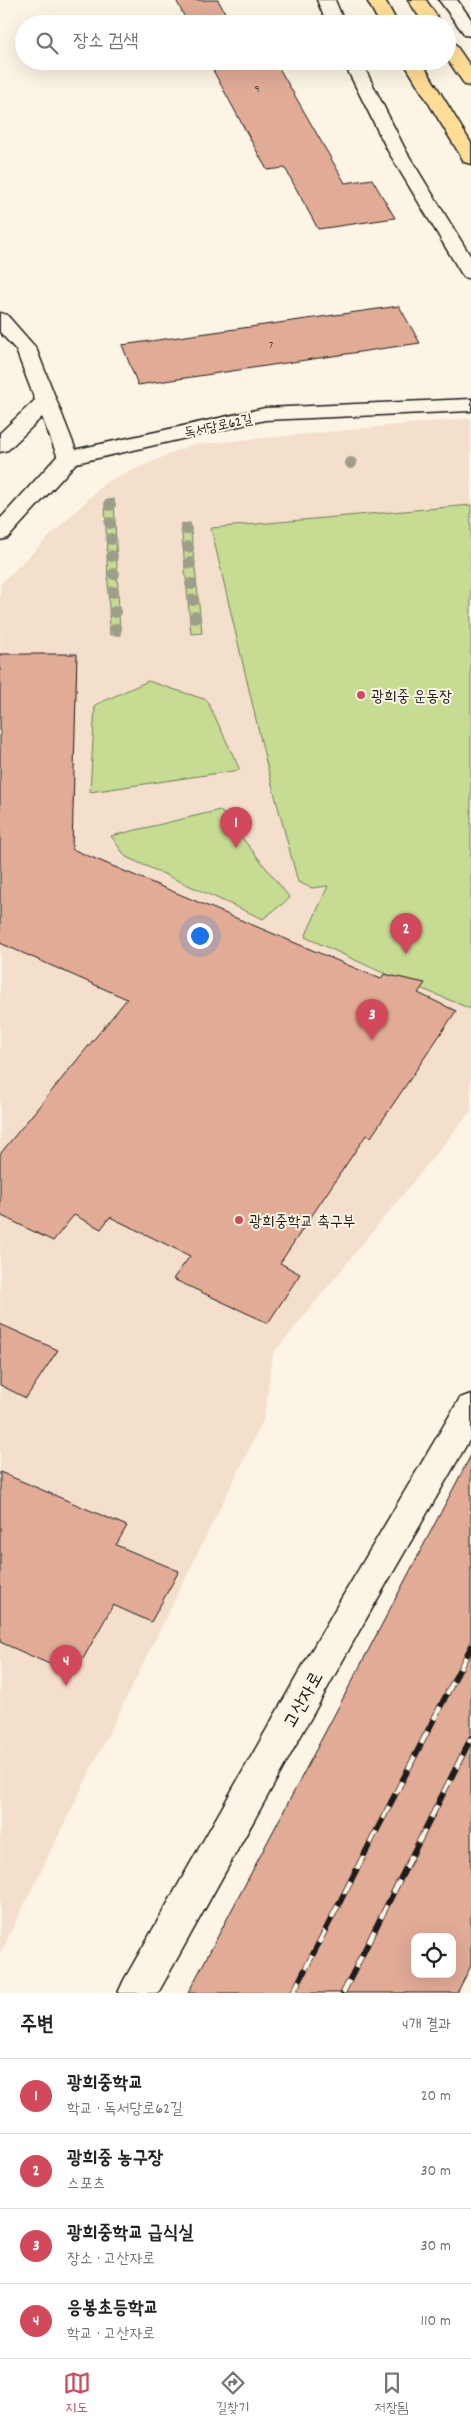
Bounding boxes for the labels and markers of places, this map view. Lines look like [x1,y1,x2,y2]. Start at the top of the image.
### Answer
place label: 광희중 운동장 [371,686,452,709]
marker: 광희중 운동장 [355,689,367,701]
pin: 1 [220,807,252,848]
pin: 2 [390,913,422,954]
pin: 3 [356,999,388,1040]
place label: 광희중학교 축구부 [249,1211,356,1234]
marker: 광희중학교 축구부 [233,1214,245,1226]
pin: 4 [50,1645,82,1686]

